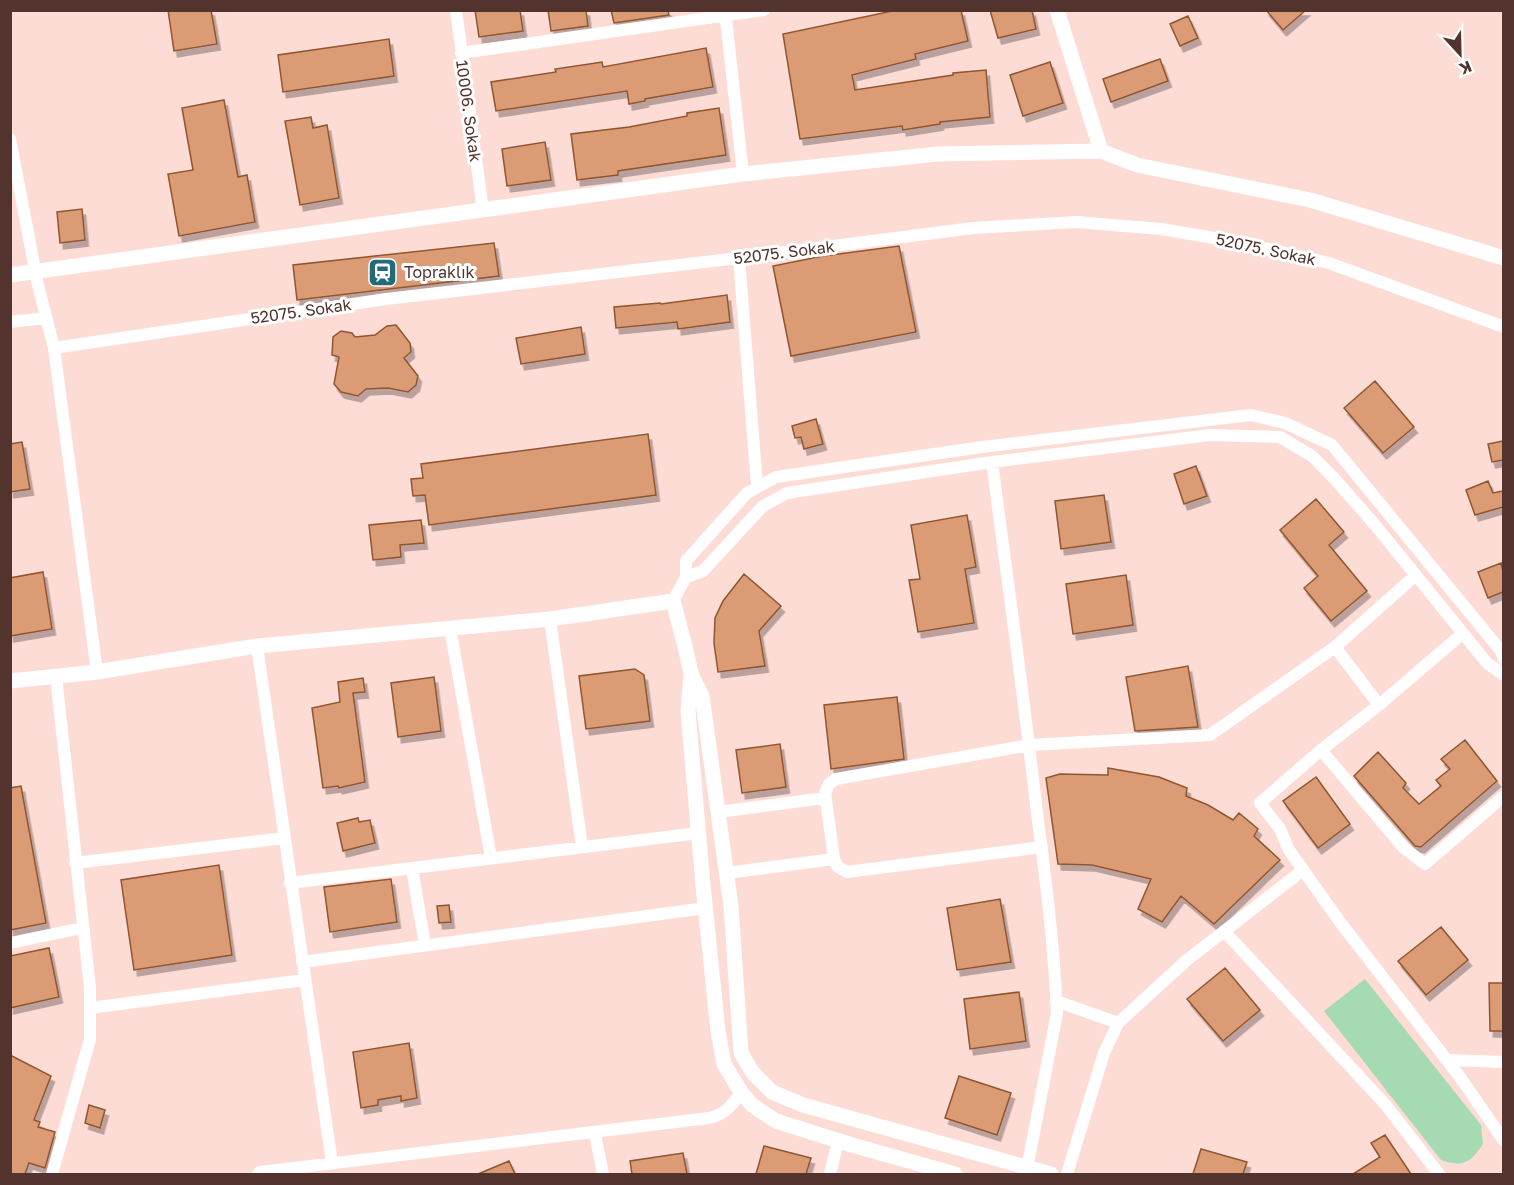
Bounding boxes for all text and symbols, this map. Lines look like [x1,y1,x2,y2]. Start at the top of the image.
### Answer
north arrow [1430,24,1490,84]
text: K [1456,56,1475,80]
street label: 10006. Sokak [452,59,486,163]
street label: 52075. Sokak [1214,229,1318,269]
street label: 52075. Sokak [732,236,836,268]
station icon: Topraklık [367,256,399,288]
place label: Topraklık [404,262,475,282]
street label: 52075. Sokak [249,294,353,328]

